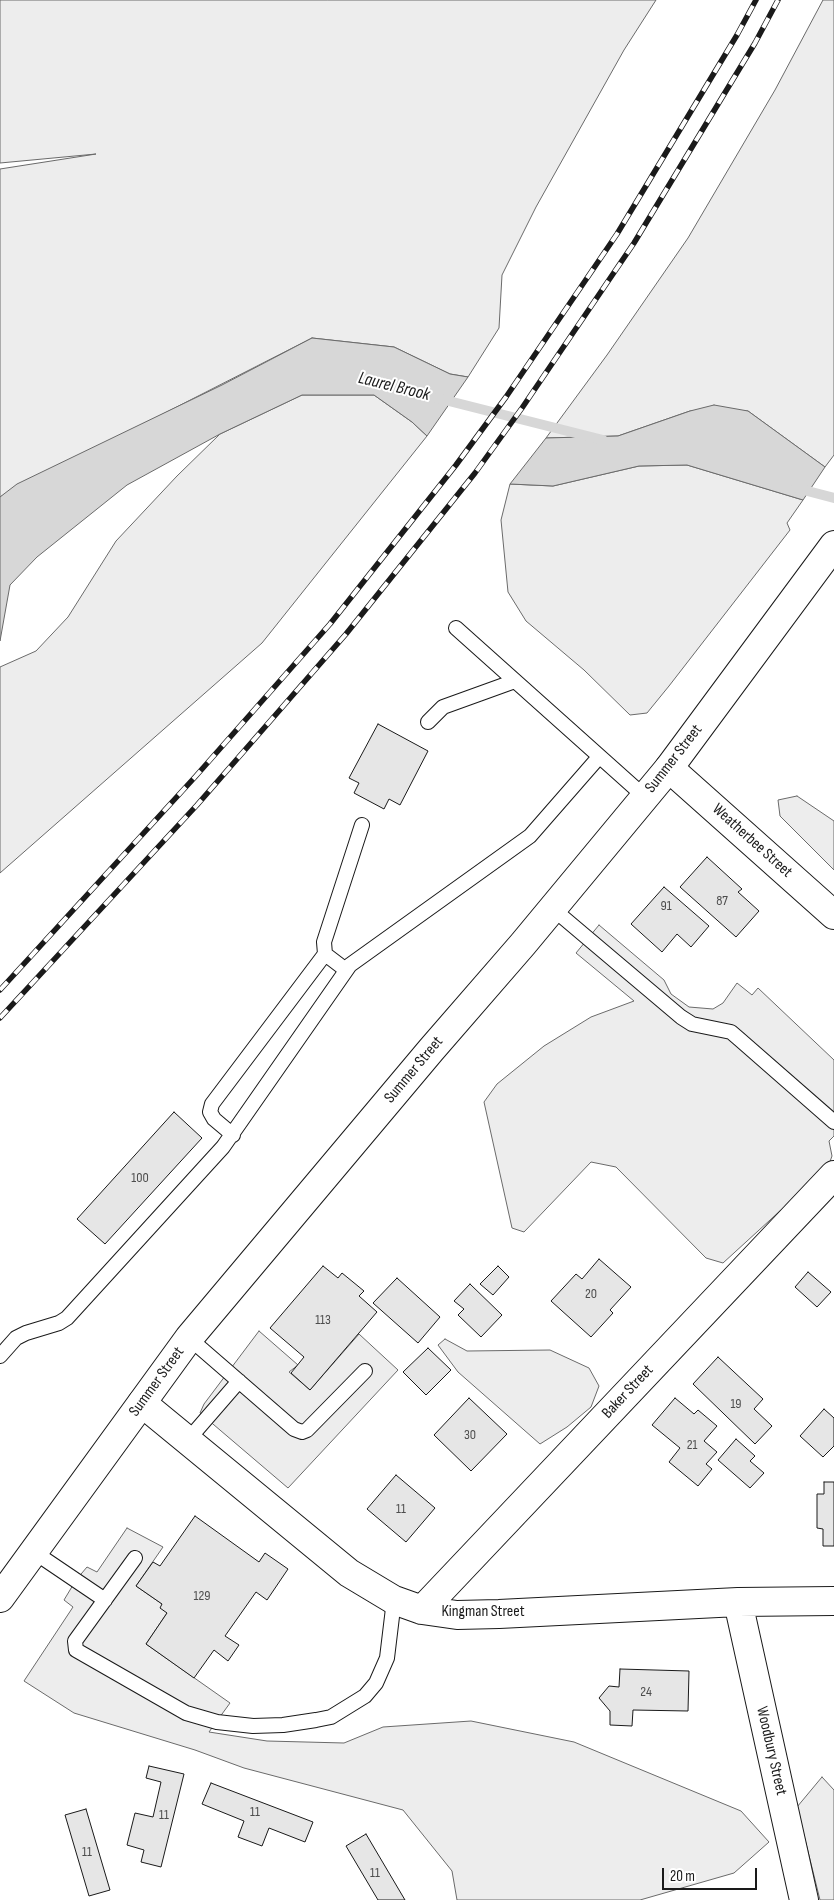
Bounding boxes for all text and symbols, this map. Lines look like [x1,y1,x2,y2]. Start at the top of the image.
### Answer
water label: Laurel Brook [356,368,432,406]
street label: Summer Street [641,721,707,797]
street label: Weatherbee Street [708,800,796,882]
house number: 87 [716,893,728,909]
house number: 91 [660,898,672,914]
street label: Summer Street [380,1033,448,1107]
house number: 100 [131,1170,149,1186]
house number: 20 [585,1286,597,1302]
house number: 113 [315,1312,331,1328]
street label: Summer Street [125,1343,189,1421]
street label: Baker Street [598,1361,658,1423]
house number: 19 [730,1396,742,1412]
house number: 30 [464,1427,476,1443]
house number: 21 [687,1437,697,1453]
house number: 11 [396,1501,406,1517]
house number: 129 [193,1588,211,1604]
street label: Kingman Street [441,1602,525,1622]
house number: 24 [640,1684,652,1700]
street label: Woodbury Street [751,1705,791,1797]
house number: 11 [250,1804,260,1820]
house number: 11 [159,1807,169,1823]
house number: 11 [82,1844,92,1860]
scale bar [664,1858,759,1890]
house number: 11 [370,1865,380,1881]
text: 20 m [670,1867,695,1886]

